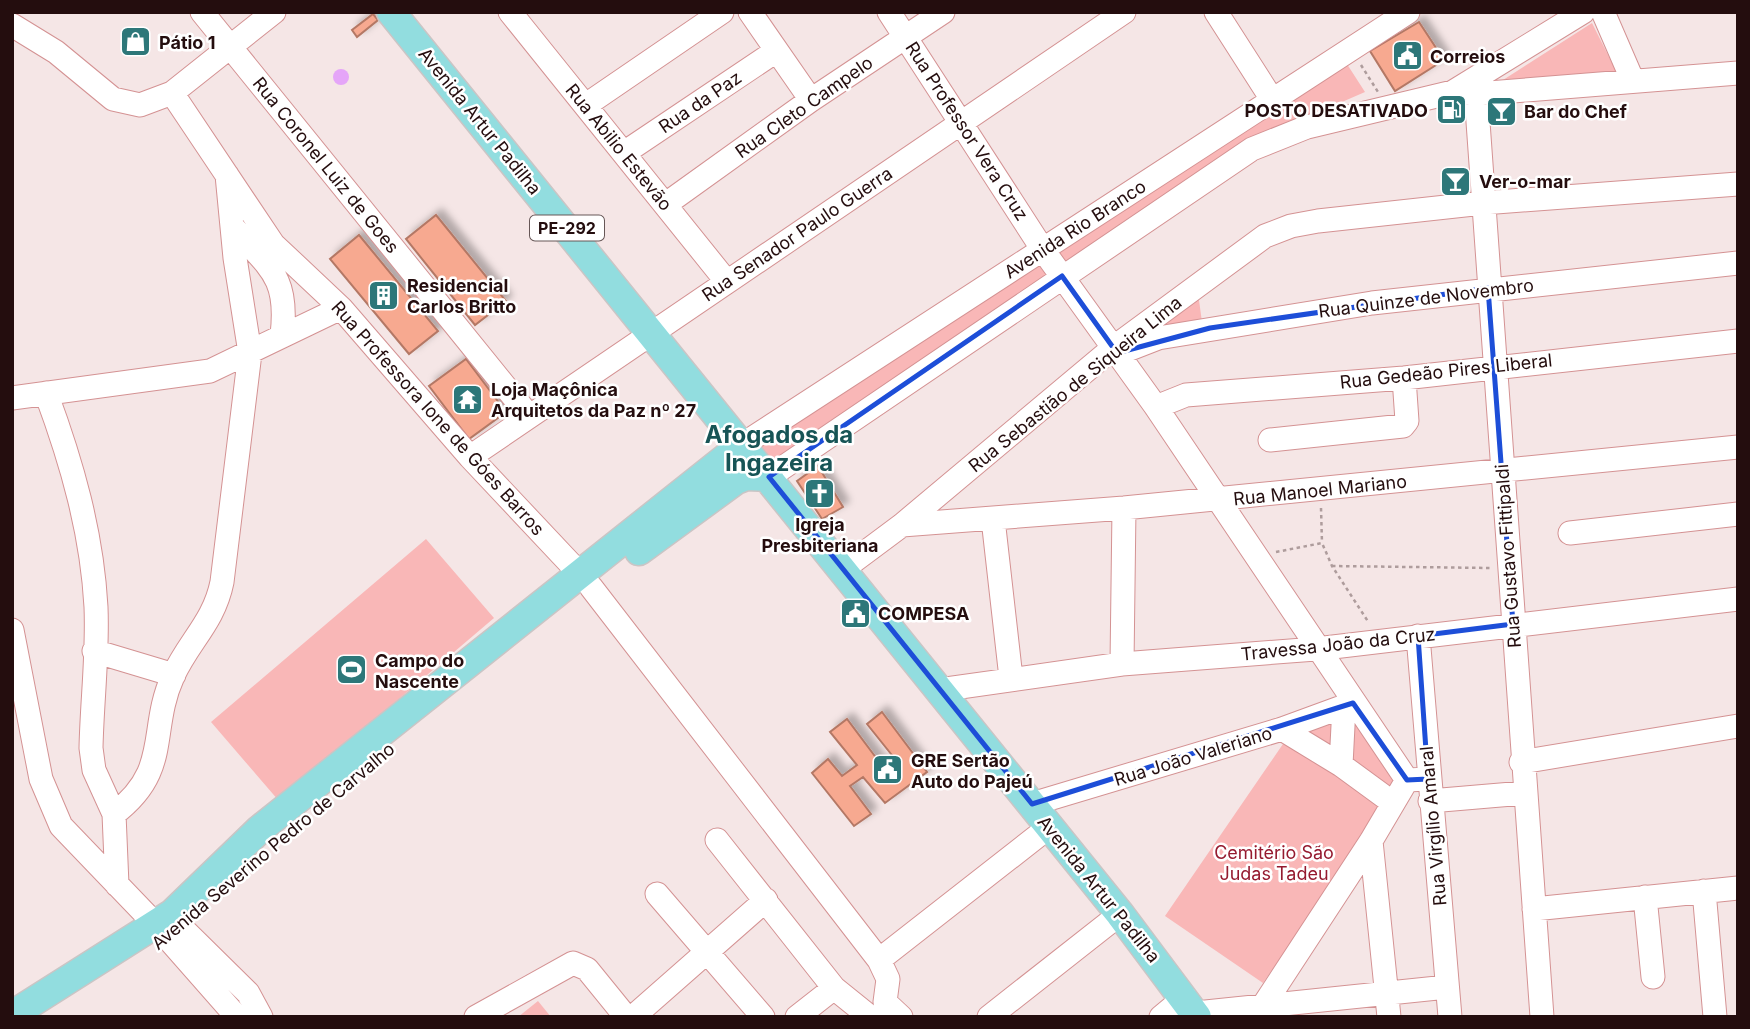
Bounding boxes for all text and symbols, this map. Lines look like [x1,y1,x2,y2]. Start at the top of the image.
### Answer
shop icon: Pátio 1 [119,25,153,59]
place label: Pátio 1 [159,32,215,53]
street label: Rua Professor Vera Cruz [901,38,1033,224]
public building icon: Correios [1390,39,1424,73]
street label: Avenida Artur Padilha [414,43,546,199]
place label: Correios [1430,46,1505,67]
street label: Rua Cleto Campelo [731,52,877,162]
street label: Rua da Paz [655,67,745,137]
street label: Rua Coronel Luiz de Goes [249,73,403,257]
street label: Rua Abilio Estevão [561,79,677,215]
fuel station icon: POSTO DESATIVADO [1434,93,1468,127]
bar icon: Bar do Chef [1484,94,1518,128]
place label: POSTO DESATIVADO [1244,100,1428,121]
place label: Bar do Chef [1524,101,1627,122]
street label: Rua Senador Paulo Guerra [698,162,896,306]
bar icon: Ver-o-mar [1439,164,1473,198]
place label: Ver-o-mar [1479,171,1571,192]
street label: Avenida Rio Branco [1000,175,1150,283]
road number: PE-292 [530,216,604,240]
street label: Rua Quinze de Novembro [1317,274,1535,322]
place label: Residencial Carlos Britto [407,275,516,317]
building icon: Residencial Carlos Britto [367,278,401,312]
street label: Rua Sebastião de Siqueira Lima [964,292,1186,476]
street label: Rua Professora Ione de Góes Barros [327,297,549,539]
street label: Rua Gedeão Pires Liberal [1339,349,1553,393]
place label: Loja Maçônica Arquitetos da Paz nº 27 [491,379,696,421]
temple icon: Loja Maçônica Arquitetos da Paz nº 27 [451,382,485,416]
district label: Afogados da Ingazeira [705,420,853,477]
street label: Rua Gustavo Fittipaldi [1491,463,1525,649]
street label: Rua Manoel Mariano [1232,470,1408,510]
church icon: Igreja Presbiteriana [803,477,837,511]
place label: Igreja Presbiteriana [761,514,879,556]
public building icon: COMPESA [838,596,872,630]
place label: COMPESA [878,603,970,624]
street label: Travessa João da Cruz [1240,623,1436,665]
place label: Campo do Nascente [375,650,464,692]
sports icon: Campo do Nascente [335,653,369,687]
street label: Rua João Valeriano [1111,722,1275,790]
street label: Avenida Severino Pedro de Carvalho [147,738,399,954]
street label: Rua Virgílio Amaral [1416,745,1450,907]
place label: GRE Sertão Auto do Pajeú [911,750,1033,792]
public building icon: GRE Sertão Auto do Pajeú [871,753,905,787]
street label: Avenida Artur Padilha [1033,811,1165,967]
park label: Cemitério São Judas Tadeu [1214,842,1334,884]

